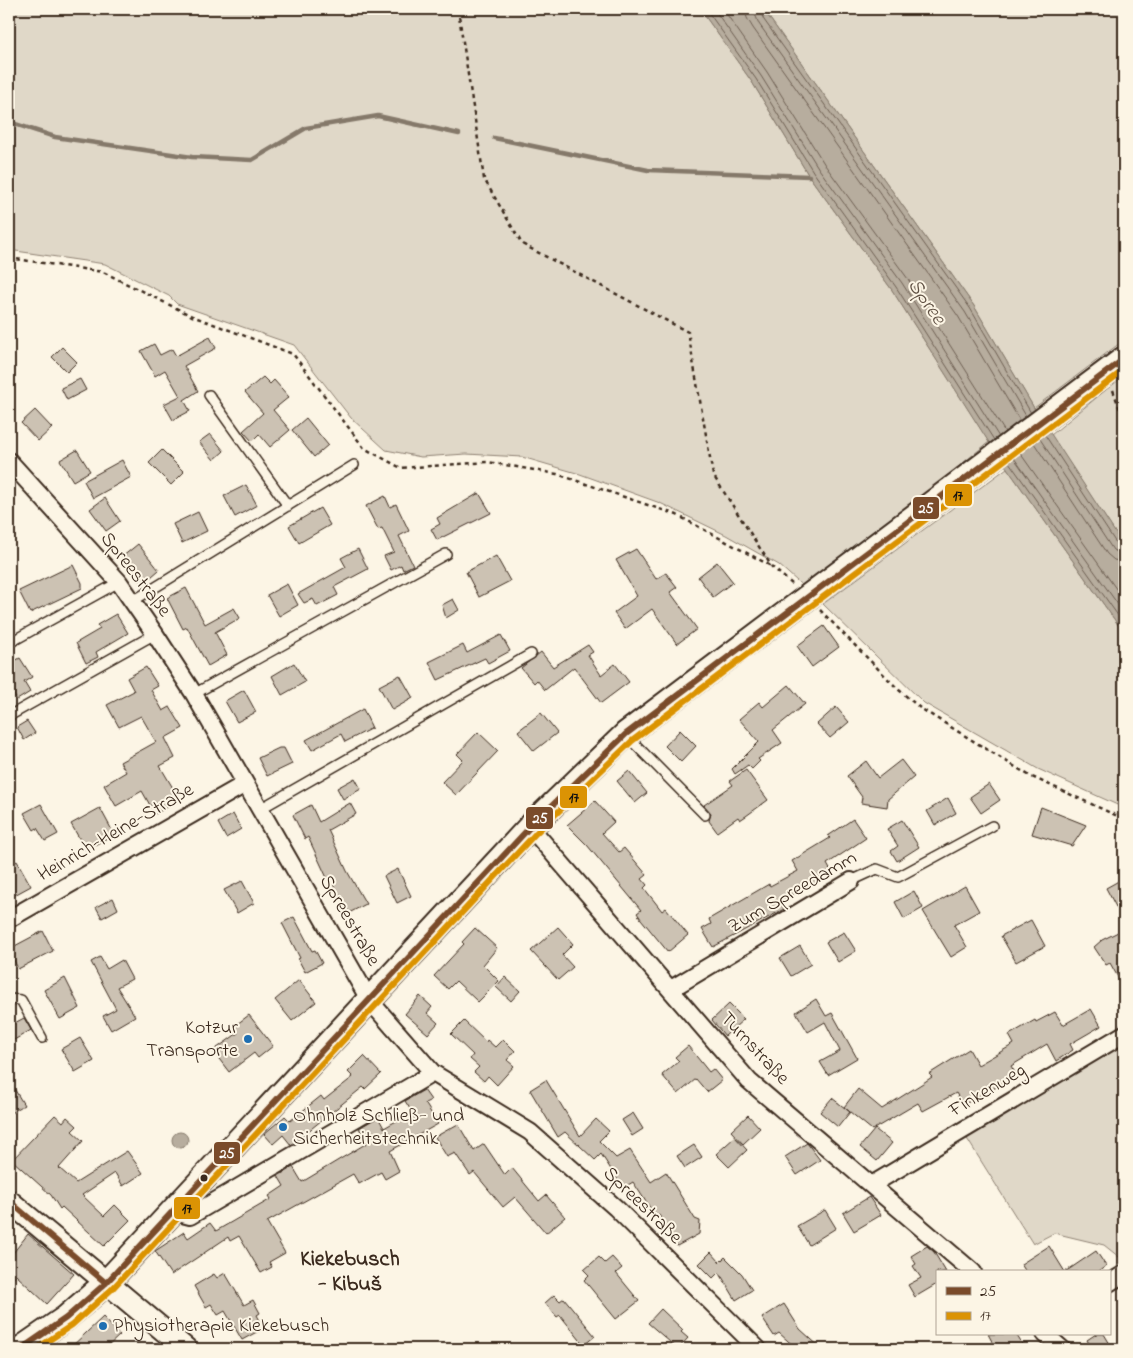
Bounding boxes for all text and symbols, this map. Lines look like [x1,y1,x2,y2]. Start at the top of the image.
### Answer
water label: Spree [900,273,953,333]
line badge: 17 [944,483,973,507]
text: 17 [953,486,963,507]
line badge: 25 [912,496,940,520]
text: 25 [918,499,933,520]
street label: Spreestraße [92,526,178,624]
street label: Heinrich-Heine-Straße [32,776,200,890]
line badge: 17 [559,785,588,809]
text: 17 [569,788,579,809]
line badge: 25 [525,806,554,830]
text: 25 [532,809,547,830]
street label: Zum Spreedamm [723,844,863,942]
street label: Spreestraße [311,870,387,972]
street label: Turnstraße [712,1006,796,1092]
place label: Kotzur Transporte [146,1014,239,1066]
marker: Kotzur Transporte [242,1033,254,1045]
street label: Finkenweg [943,1057,1032,1127]
place label: Ohnholz Schließ- und Sicherheitstechnik [293,1102,464,1154]
marker: Ohnholz Schließ- und Sicherheitstechnik [277,1121,289,1133]
line badge: 25 [213,1141,241,1165]
text: 25 [219,1144,234,1165]
street label: Spreestraße [596,1160,688,1252]
unlabelled marker [199,1173,209,1183]
line badge: 17 [173,1196,201,1220]
text: 17 [182,1199,192,1220]
district label: Kiekebusch - Kibuš [300,1244,400,1301]
legend [936,1270,1110,1336]
text: 25 [980,1281,996,1303]
text: 17 [980,1305,991,1327]
place label: Physiotherapie Kiekebusch [113,1312,329,1341]
marker: Physiotherapie Kiekebusch [97,1320,109,1332]

